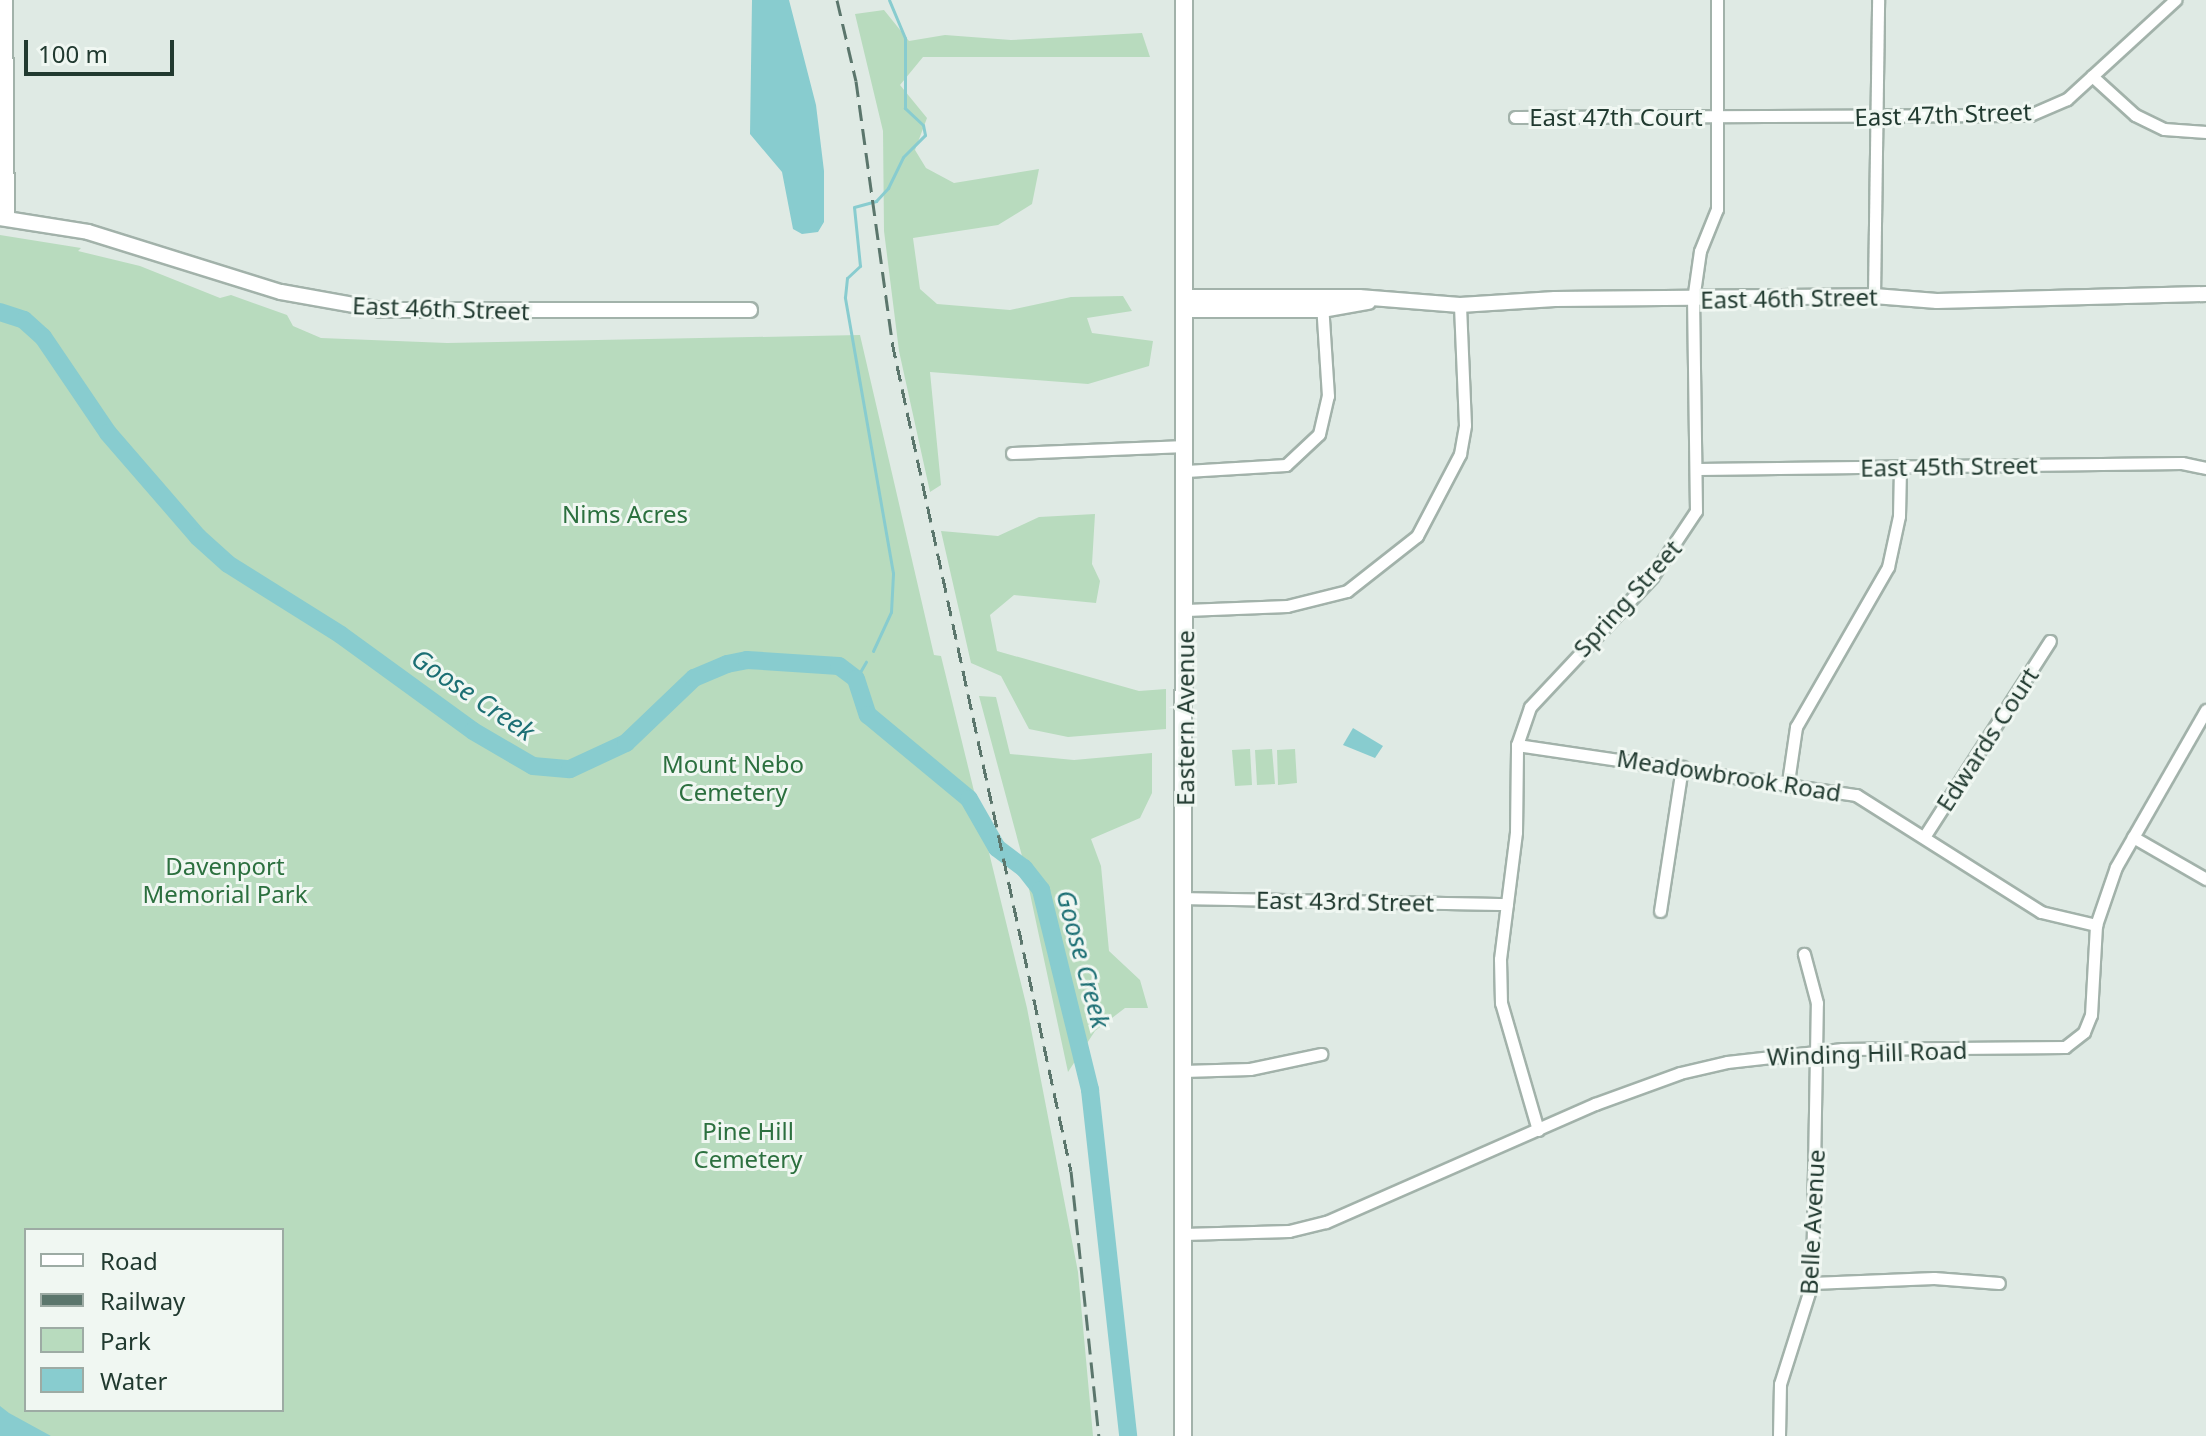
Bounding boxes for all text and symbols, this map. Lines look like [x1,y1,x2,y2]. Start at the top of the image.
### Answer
scale bar [28,24,178,74]
text: 100 m [38,37,108,70]
street label: East 47th Street [1854,97,2032,131]
street label: East 47th Court [1529,103,1703,131]
street label: East 46th Street [1700,282,1878,314]
street label: East 46th Street [352,291,530,325]
street label: East 45th Street [1860,450,2038,482]
park label: Nims Acres [562,500,688,528]
street label: Spring Street [1567,534,1687,662]
street label: Eastern Avenue [1171,630,1199,806]
water label: Goose Creek [406,642,540,748]
street label: Edwards Court [1930,662,2044,816]
street label: Meadowbrook Road [1615,743,1843,807]
park label: Mount Nebo Cemetery [662,750,804,806]
park label: Davenport Memorial Park [143,852,307,908]
street label: East 43rd Street [1256,885,1434,917]
water label: Goose Creek [1050,886,1116,1032]
street label: Winding Hill Road [1766,1035,1968,1071]
park label: Pine Hill Cemetery [693,1117,803,1173]
street label: Belle Avenue [1794,1149,1830,1295]
legend [24,1228,284,1412]
text: Road [100,1244,158,1277]
text: Railway [100,1284,185,1317]
text: Park [100,1324,151,1357]
text: Water [100,1364,167,1397]

